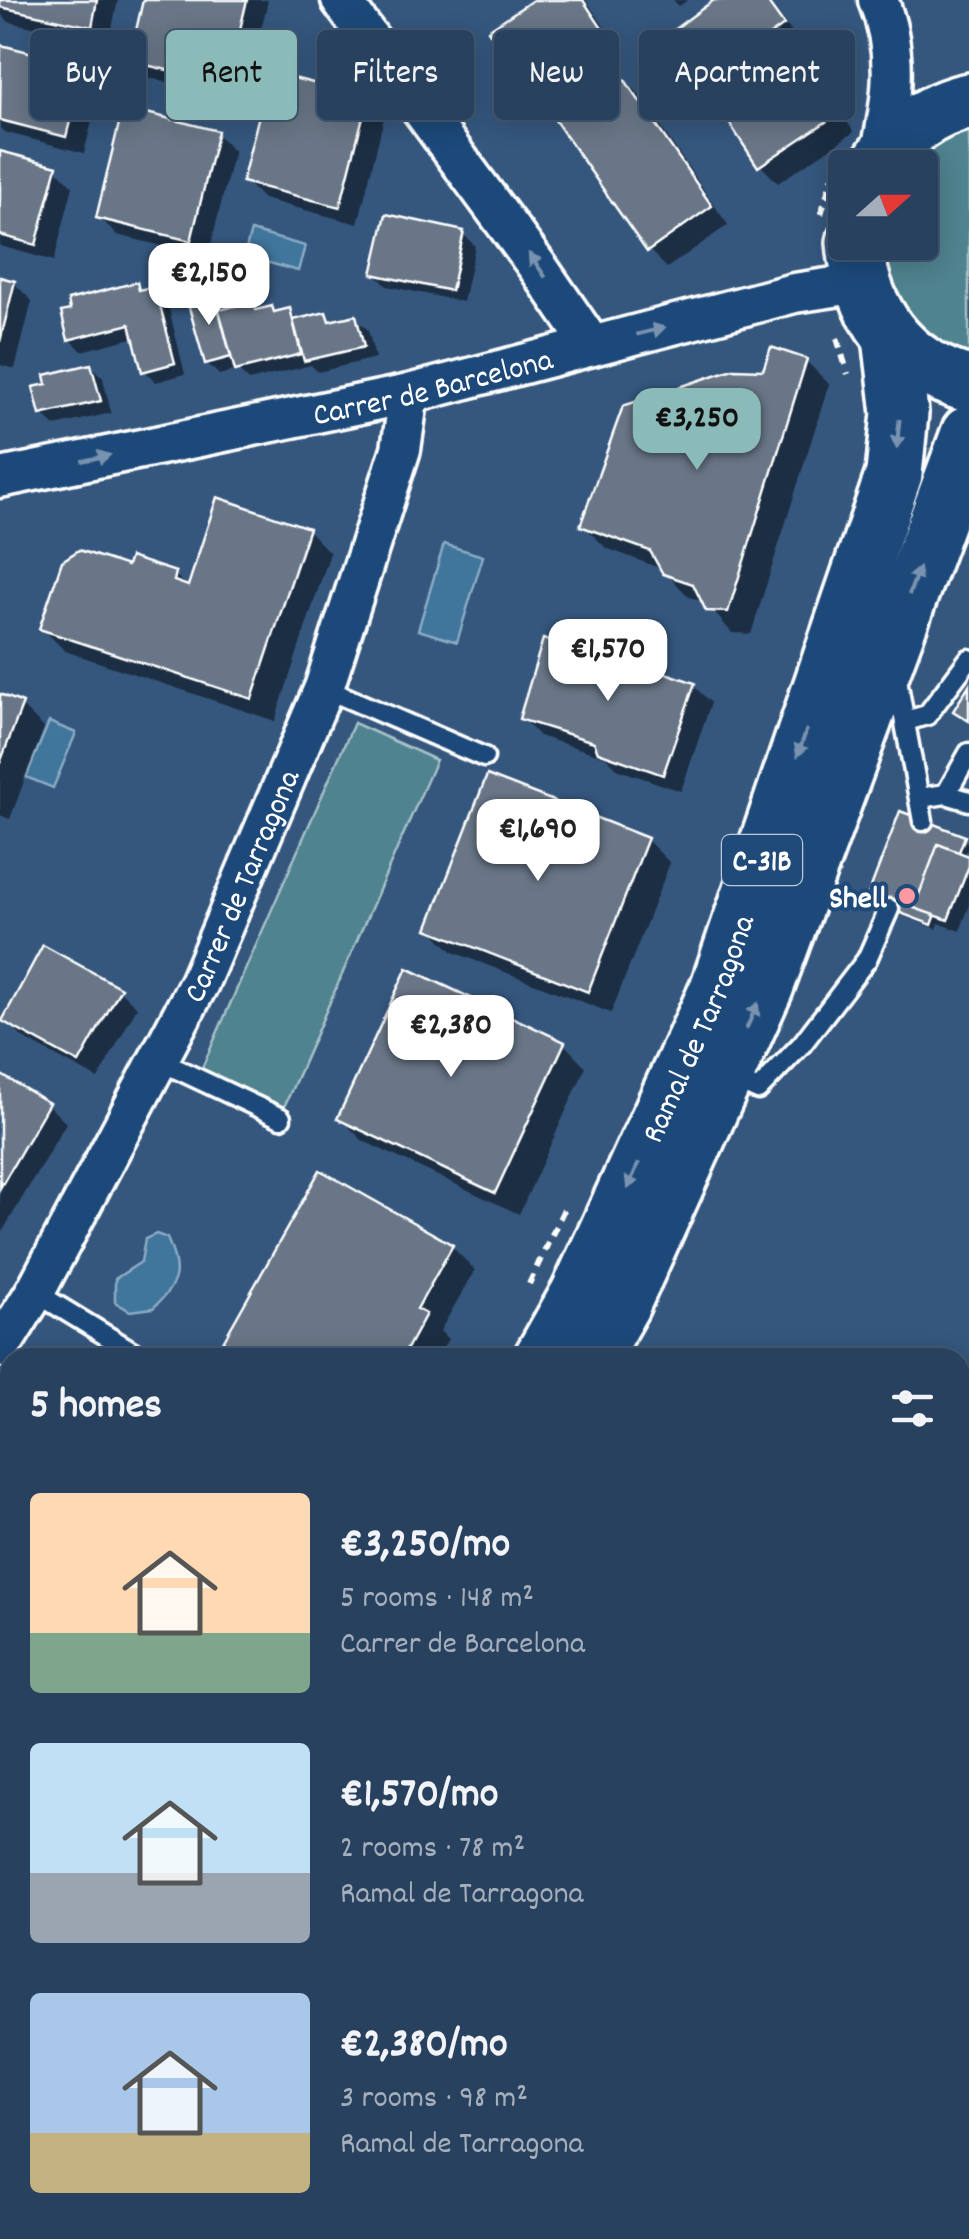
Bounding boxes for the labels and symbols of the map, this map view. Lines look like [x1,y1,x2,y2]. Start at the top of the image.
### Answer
north arrow [828,150,938,260]
pin: €2,150 [128,243,290,328]
one-way arrow [528,252,547,279]
one-way arrow [636,322,667,338]
street label: Carrer de Barcelona [309,339,559,441]
pin: €3,250 [616,388,778,473]
one-way arrow [890,419,906,450]
one-way arrow [80,450,111,466]
one-way arrow [907,565,923,595]
pin: €1,570 [527,619,689,704]
one-way arrow [793,729,808,759]
street label: Carrer de Tarragona [174,763,315,1012]
pin: €1,690 [457,799,619,884]
road number: C-31B [722,835,802,885]
place label: Shell [829,878,887,924]
marker: Shell [896,885,918,907]
street label: Ramal de Tarragona [633,909,770,1152]
pin: €2,380 [370,995,532,1080]
one-way arrow [743,1001,760,1030]
one-way arrow [624,1162,641,1191]

